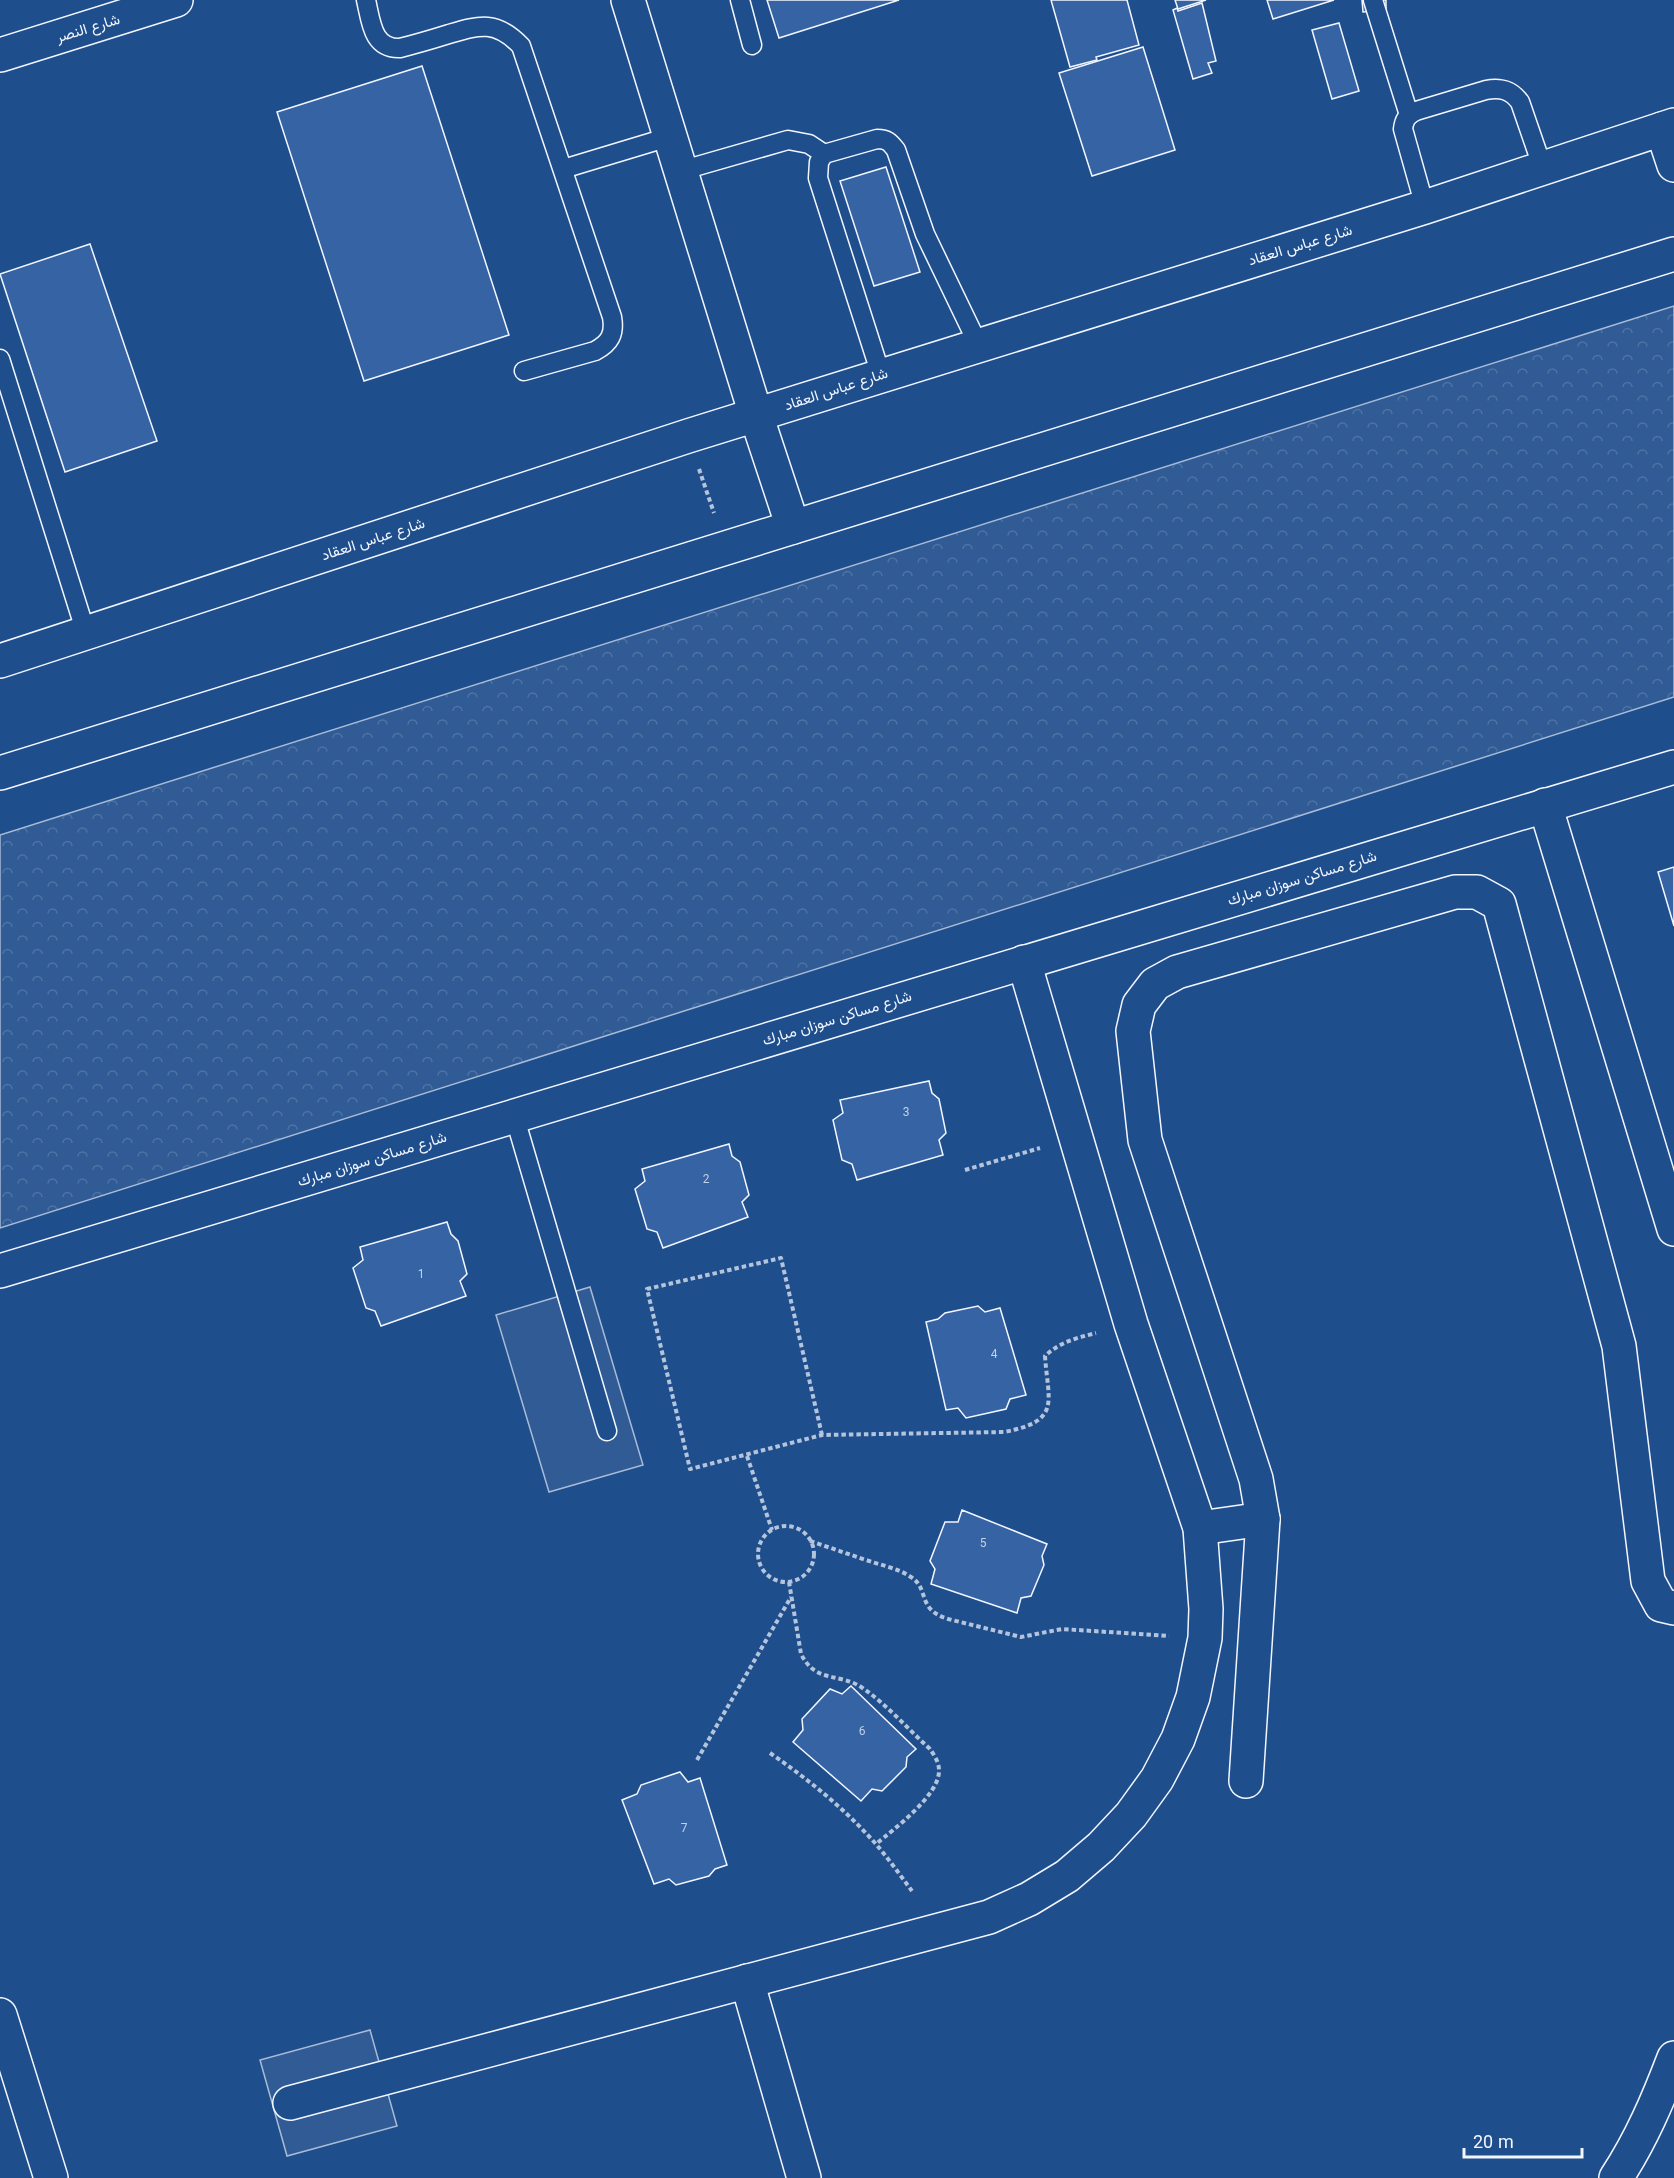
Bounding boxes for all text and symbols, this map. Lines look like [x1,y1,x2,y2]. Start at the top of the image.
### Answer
street label: شارع النصر [53,9,123,50]
street label: شارع عباس العقاد [1246,220,1356,273]
street label: شارع عباس العقاد [782,363,891,418]
street label: شارع عباس العقاد [319,513,428,568]
street label: شارع مساكن سوزان مبارك [1225,846,1380,913]
street label: شارع مساكن سوزان مبارك [760,986,915,1053]
house number: 3 [903,1104,909,1122]
street label: شارع مساكن سوزان مبارك [295,1127,450,1194]
house number: 2 [703,1171,710,1189]
house number: 1 [418,1266,424,1284]
house number: 4 [991,1346,998,1364]
house number: 5 [980,1535,987,1553]
house number: 6 [859,1723,866,1741]
house number: 7 [681,1820,688,1838]
scale bar [1464,2121,1582,2159]
text: 20 m [1473,2130,1514,2158]

